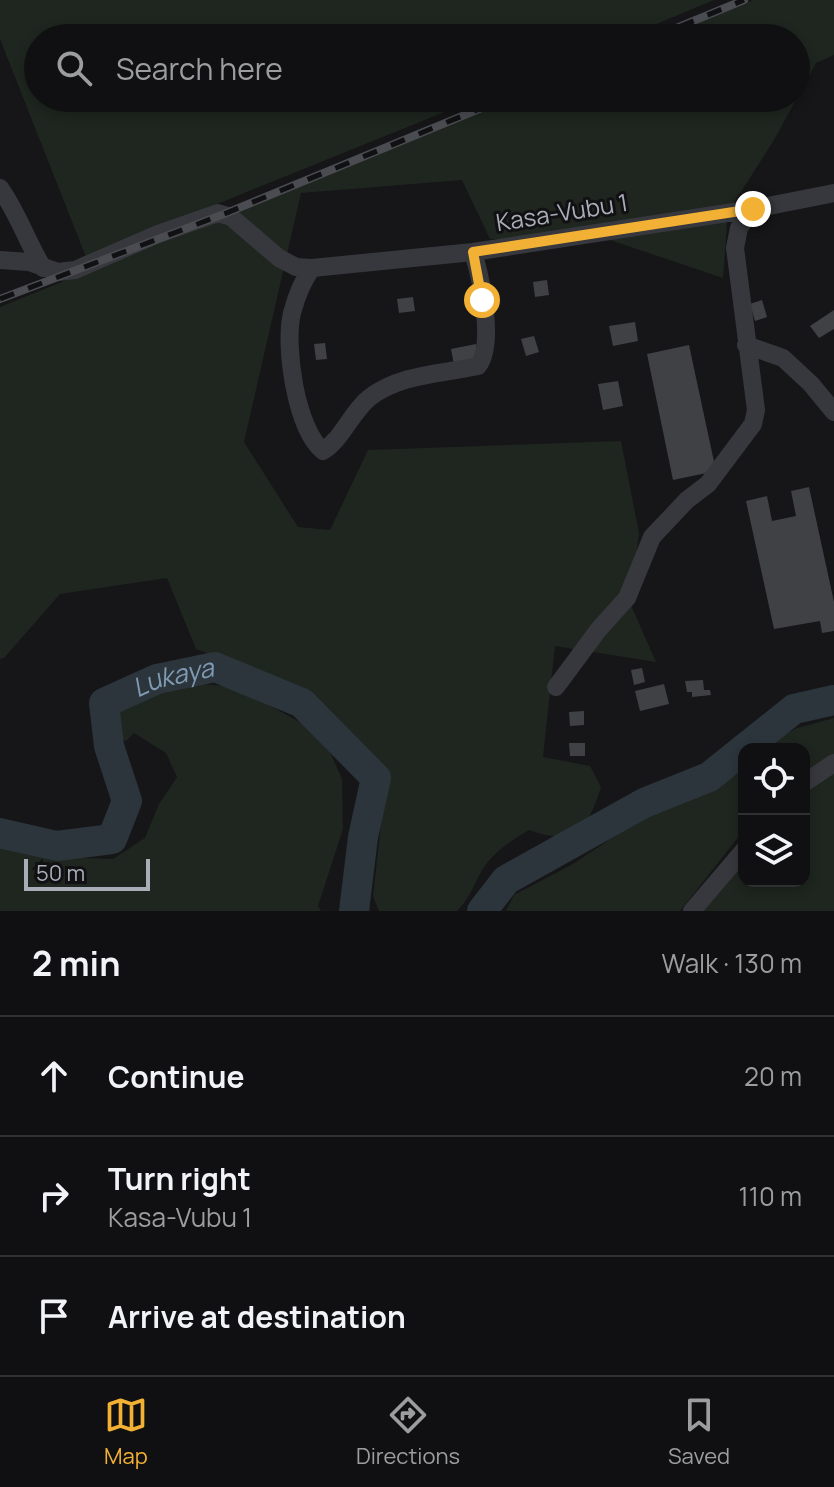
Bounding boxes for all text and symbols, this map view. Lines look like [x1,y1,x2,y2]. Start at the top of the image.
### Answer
search box [24,24,810,112]
icon: search [52,46,96,90]
text: Search here [116,48,283,89]
street label: Kasa-Vubu 1 [493,185,630,238]
route end [735,191,771,227]
route start [464,282,500,318]
water label: Lukaya [126,648,218,705]
map controls [738,743,810,887]
button: locate [738,743,810,815]
button: layers [738,815,810,887]
scale bar [24,855,150,891]
text: 50 m [36,858,85,888]
text: 2 min [32,940,120,986]
text: Walk · 130 m [662,945,802,981]
icon: ahead [32,1054,76,1098]
text: Continue [108,1056,244,1097]
text: 20 m [744,1058,802,1094]
text: Turn right [108,1158,251,1199]
icon: right [32,1174,76,1218]
text: 110 m [739,1178,802,1214]
text: Kasa-Vubu 1 [108,1199,252,1235]
icon: arrive [32,1294,76,1338]
text: Arrive at destination [108,1296,406,1337]
tab: Map [104,1393,148,1471]
tab: Directions [356,1393,460,1471]
tab: Saved [668,1393,730,1471]

